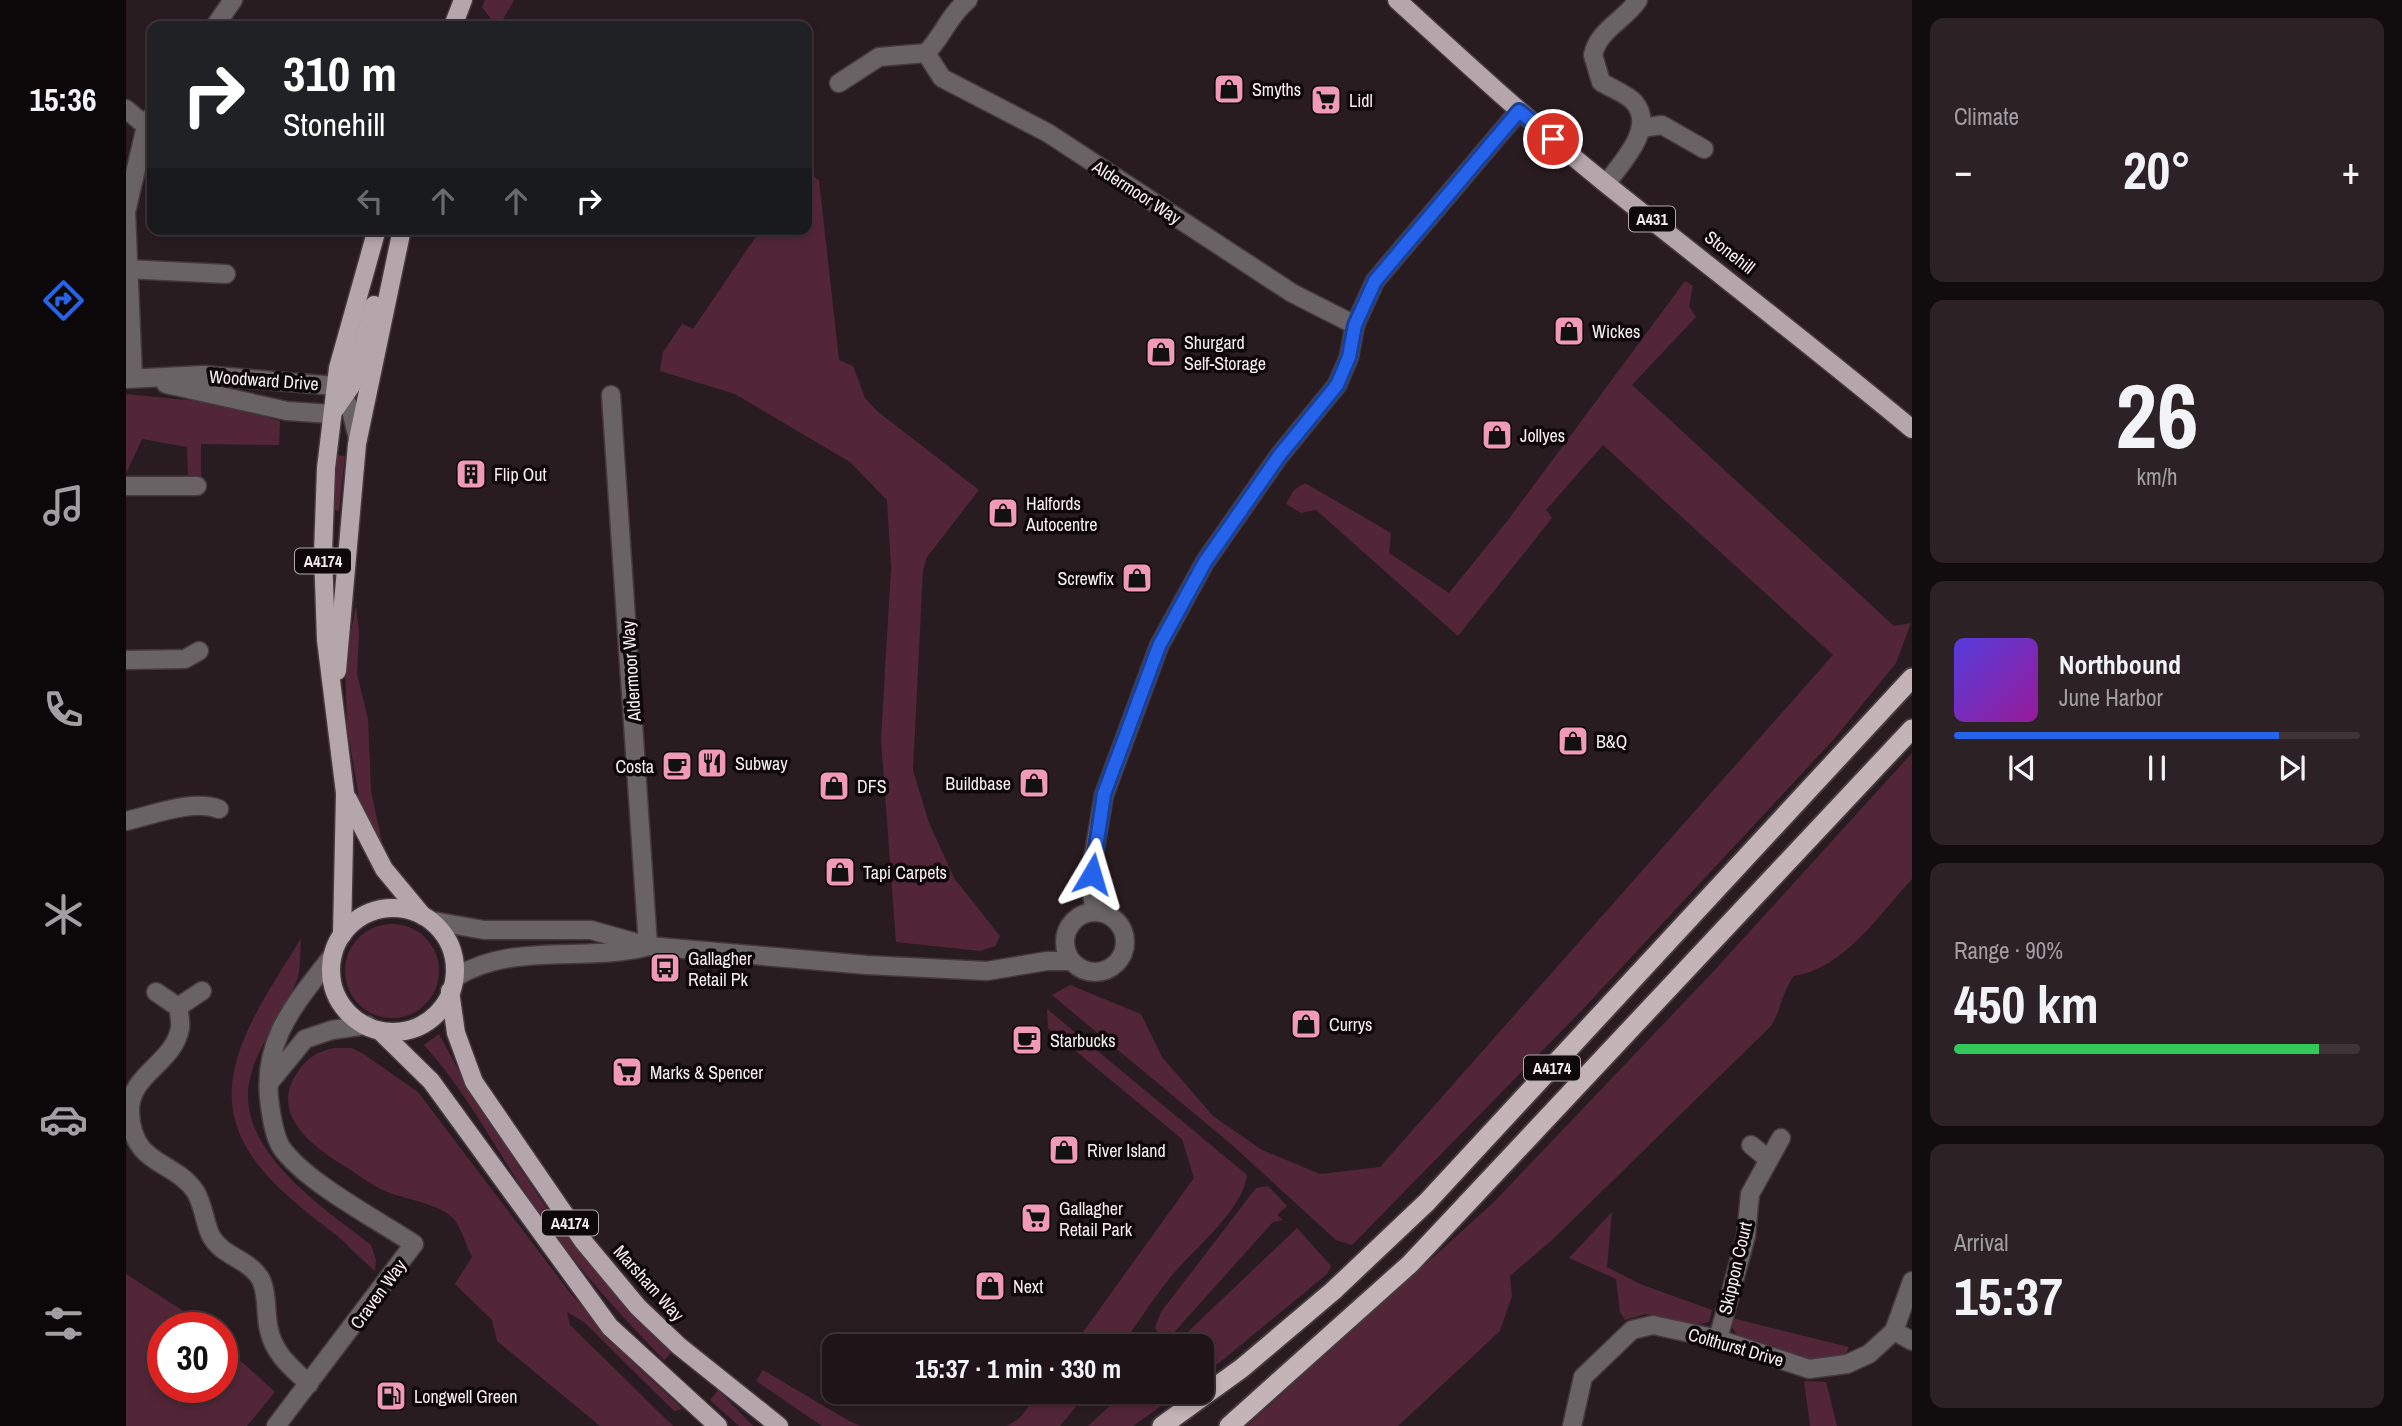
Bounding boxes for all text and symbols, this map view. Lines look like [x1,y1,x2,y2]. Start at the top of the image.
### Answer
text: 310 m [283,40,397,106]
icon: right [168,49,259,140]
shop icon: Smyths [1212,72,1246,106]
place label: Smyths [1252,77,1301,102]
text: 15:36 [29,78,97,121]
supermarket icon: Lidl [1309,83,1343,117]
place label: Lidl [1349,88,1373,113]
text: Climate [1954,101,2019,132]
text: Stonehill [283,103,385,146]
pin [1523,109,1583,169]
icon: arrive [1534,120,1572,158]
text: 20° [2123,135,2191,205]
text: − [1954,145,1972,196]
text: + [2342,145,2360,196]
street label: Aldermoor Way [1087,153,1187,230]
icon: left [351,182,389,220]
icon: ahead [424,182,462,220]
icon: ahead [497,182,535,220]
icon: right [570,182,608,220]
road number: A431 [1629,206,1675,232]
street label: Stonehill [1700,224,1760,280]
icon: directions [39,276,88,325]
shop icon: Wickes [1552,314,1586,348]
place label: Wickes [1592,319,1640,344]
place label: Shurgard Self-Storage [1184,330,1266,376]
shop icon: Shurgard Self-Storage [1144,335,1178,369]
text: 26 [2116,354,2199,476]
street label: Woodward Drive [208,364,320,396]
shop icon: Jollyes [1480,418,1514,452]
place label: Jollyes [1520,423,1565,448]
building icon: Flip Out [454,457,488,491]
text: km/h [2137,461,2177,492]
place label: Flip Out [494,462,547,487]
icon: music [39,481,88,530]
place label: Halfords Autocentre [1025,491,1097,537]
shop icon: Halfords Autocentre [986,496,1020,530]
road number: A4174 [295,548,351,574]
shop icon: Screwfix [1120,561,1154,595]
place label: Screwfix [1057,566,1115,591]
street label: Aldermoor Way [615,619,647,723]
text: Northbound [2059,647,2181,682]
text: June Harbor [2059,682,2163,713]
icon: phone [39,685,88,734]
shop icon: B&Q [1556,724,1590,758]
place label: B&Q [1596,729,1627,754]
restaurant icon: Subway [695,746,729,780]
cafe icon: Costa [660,749,694,783]
icon: previous [2003,749,2041,787]
icon: pause [2138,749,2176,787]
icon: next [2273,749,2311,787]
place label: Subway [735,751,788,776]
place label: Costa [615,754,654,779]
shop icon: Buildbase [1017,766,1051,800]
shop icon: DFS [817,769,851,803]
place label: Buildbase [945,771,1011,796]
place label: DFS [857,774,887,799]
position arrow [1055,837,1129,911]
shop icon: Tapi Carpets [823,855,857,889]
place label: Tapi Carpets [863,860,947,885]
icon: climate [39,890,88,939]
text: Range · 90% [1954,935,2063,966]
place label: Gallagher Retail Pk [688,946,752,992]
bus stop icon: Gallagher Retail Pk [648,951,682,985]
text: 450 km [1954,969,2099,1039]
shop icon: Currys [1289,1007,1323,1041]
place label: Currys [1329,1012,1372,1037]
cafe icon: Starbucks [1010,1023,1044,1057]
place label: Starbucks [1050,1028,1116,1053]
supermarket icon: Marks & Spencer [610,1055,644,1089]
road number: A4174 [1524,1056,1580,1080]
place label: Marks & Spencer [650,1060,763,1085]
icon: car [39,1095,88,1144]
shop icon: River Island [1047,1133,1081,1167]
place label: River Island [1087,1138,1166,1163]
place label: Gallagher Retail Park [1059,1196,1133,1242]
supermarket icon: Gallagher Retail Park [1019,1201,1053,1235]
road number: A4174 [542,1210,598,1236]
street label: Skippon Court [1712,1219,1758,1317]
text: Arrival [1954,1227,2009,1258]
street label: Marsham Way [608,1239,690,1327]
street label: Craven Way [344,1254,412,1334]
text: 15:37 [1954,1261,2063,1331]
shop icon: Next [973,1269,1007,1303]
place label: Next [1013,1274,1043,1299]
icon: filters [39,1299,88,1348]
speed limit sign: 30 [147,1312,238,1403]
street label: Colthurst Drive [1685,1321,1787,1373]
text: 15:37 · 1 min · 330 m [915,1351,1121,1386]
fuel station icon: Longwell Green [374,1379,408,1413]
place label: Longwell Green [414,1384,517,1409]

